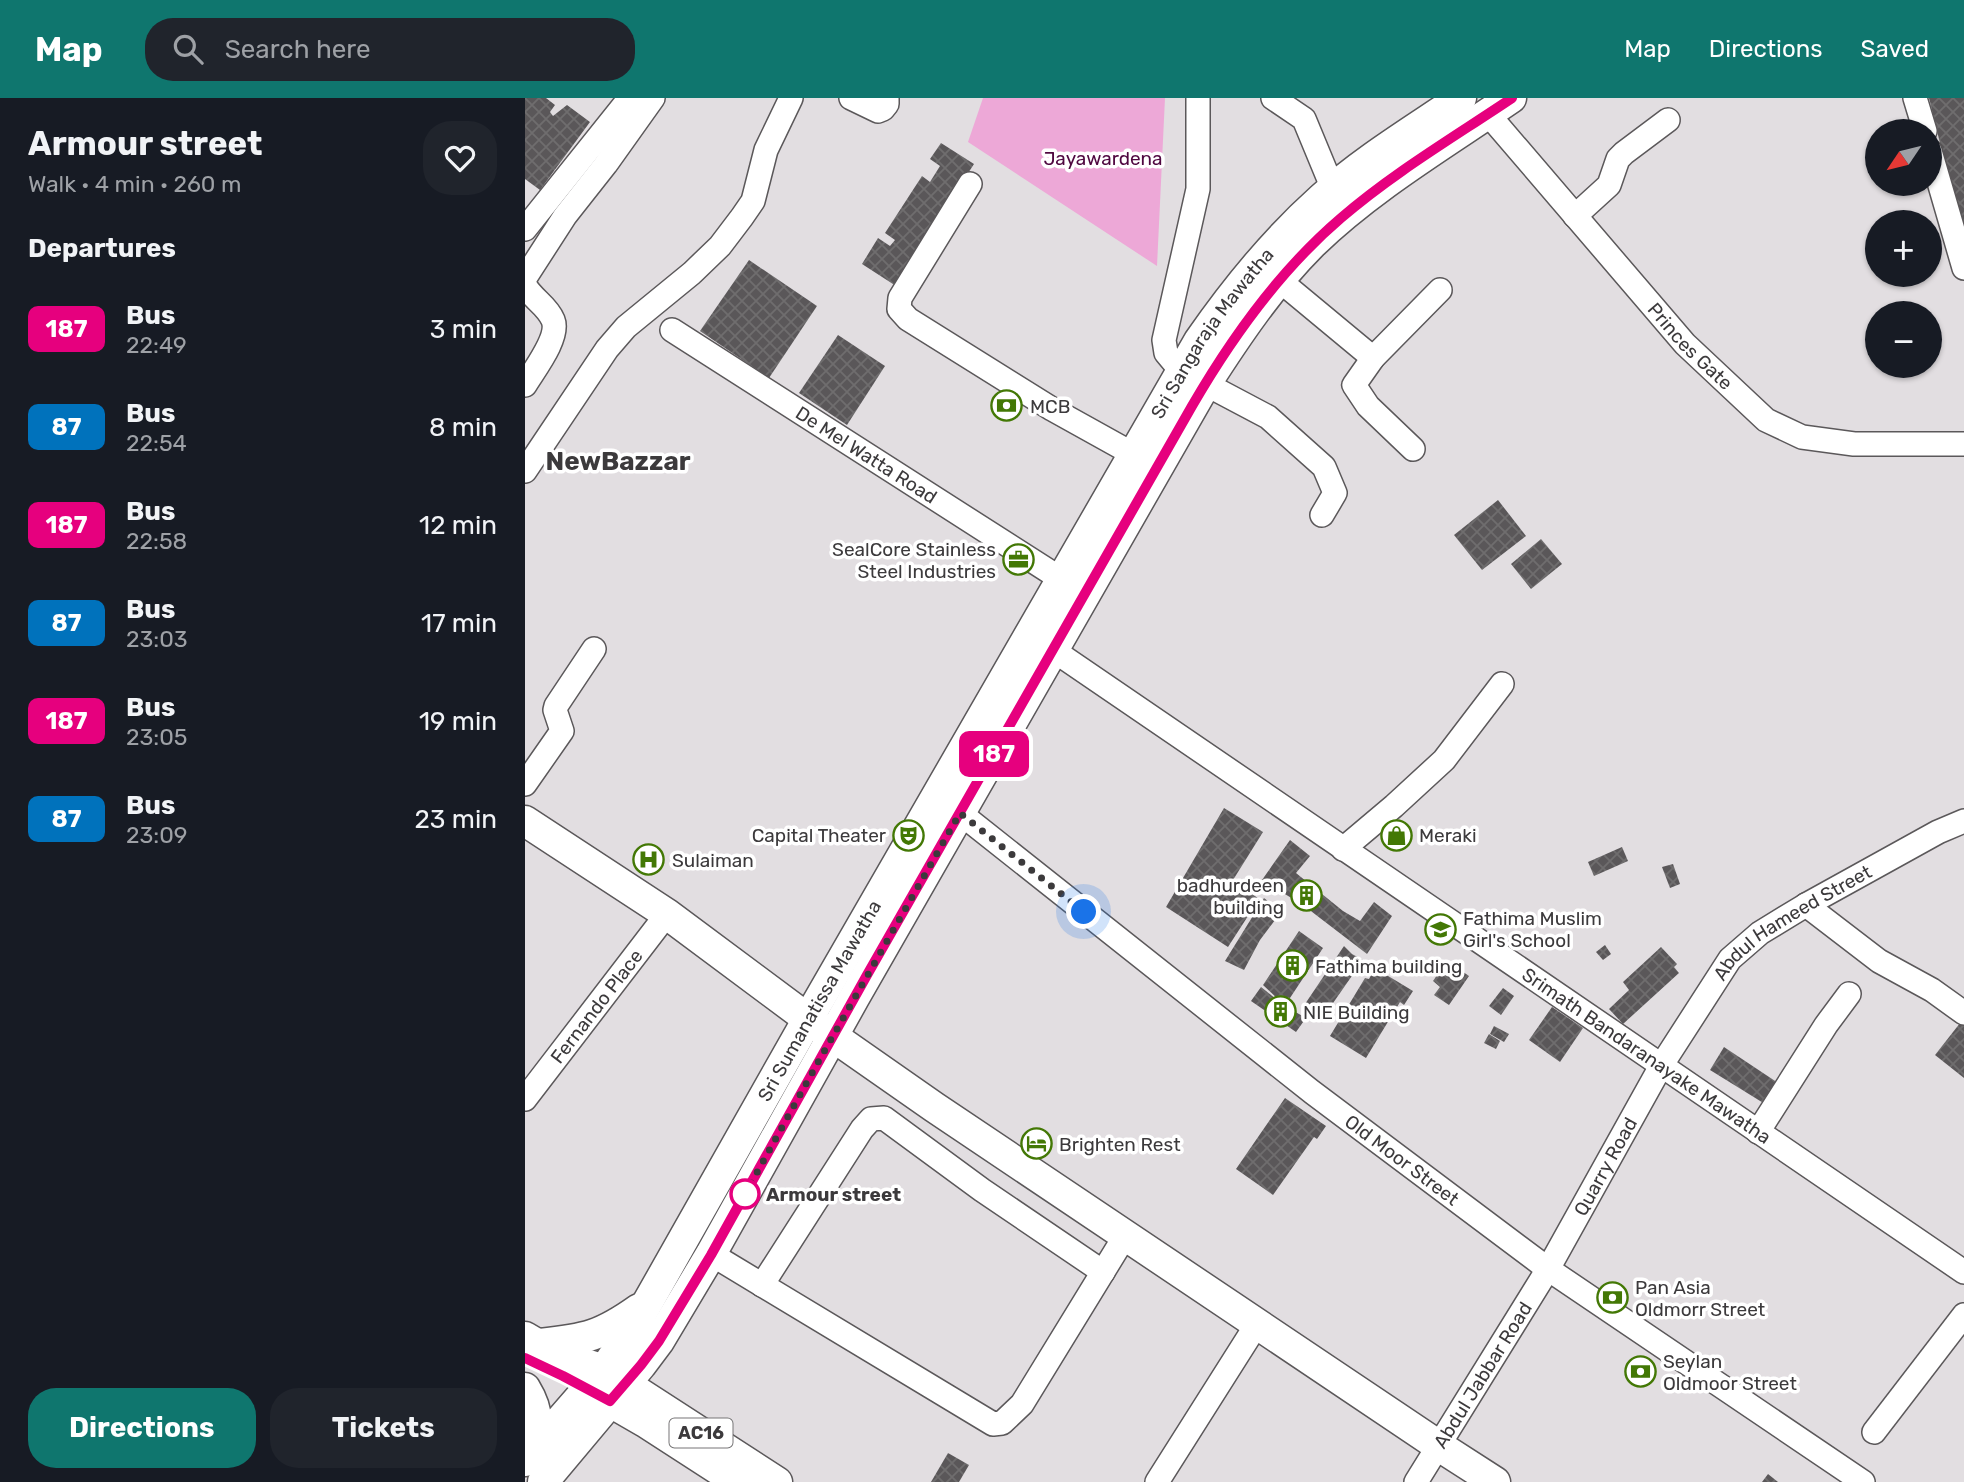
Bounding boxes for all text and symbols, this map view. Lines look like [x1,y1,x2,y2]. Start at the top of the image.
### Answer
search box [145,18,635,81]
text: Map [35,30,103,69]
icon: search [169,30,207,68]
text: Search here [225,34,370,65]
text: Map [1624,35,1671,63]
text: Directions [1709,35,1822,63]
text: Saved [1860,35,1929,63]
north arrow [1865,119,1943,196]
map controls [1865,119,1942,378]
button: heart [423,121,497,195]
text: Armour street [28,124,263,163]
park label: Jayawardena [1043,147,1163,170]
text: Walk · 4 min · 260 m [28,170,242,198]
button: + [1865,210,1942,287]
text: Departures [28,233,176,264]
street label: Sri Sangaraja Mawatha [1145,243,1278,422]
street label: Princes Gate [1643,298,1738,394]
text: Bus [126,300,175,331]
button: − [1865,301,1942,378]
text: 3 min [430,314,497,345]
text: 187 [46,315,87,343]
text: 22:49 [126,331,187,359]
bank icon: MCB [990,389,1024,423]
place label: MCB [1030,395,1070,418]
text: Bus [126,398,175,429]
street label: De Mel Watta Road [792,401,942,508]
text: 8 min [429,412,497,443]
text: 87 [52,413,82,441]
text: 22:54 [126,429,187,457]
district label: NewBazzar [545,446,691,477]
text: Bus [126,496,175,527]
text: 12 min [419,510,497,541]
text: 187 [46,511,87,539]
text: 22:58 [126,527,187,555]
place label: SealCore Stainless Steel Industries [832,538,996,583]
office icon: SealCore Stainless Steel Industries [1002,543,1036,577]
text: Bus [126,594,175,625]
text: 17 min [421,608,497,639]
text: 87 [52,609,82,637]
text: 23:03 [126,625,188,653]
text: Bus [126,692,175,723]
text: 19 min [419,706,497,737]
text: 187 [46,707,87,735]
text: 23:05 [126,723,187,751]
line badge: 187 [954,731,1034,777]
text: 187 [973,740,1015,768]
text: Bus [126,790,175,821]
text: 23 min [415,804,497,835]
text: 87 [52,805,82,833]
theatre icon: Capital Theater [892,818,926,852]
shop icon: Meraki [1379,818,1413,852]
text: 23:09 [126,821,187,849]
place label: Capital Theater [752,824,887,847]
place label: Meraki [1419,824,1477,847]
hospital icon: Sulaiman [632,843,666,877]
place label: Sulaiman [672,849,754,872]
street label: Abdul Hameed Street [1708,859,1876,984]
place label: badhurdeen building [1177,874,1284,919]
building icon: badhurdeen building [1290,879,1324,913]
your location [1066,894,1101,929]
street label: Sri Sumanatissa Mawatha [752,896,886,1105]
place label: Fathima Muslim Girl's School [1463,907,1602,952]
school or university icon: Fathima Muslim Girl's School [1423,912,1457,946]
street label: Fernando Place [545,945,647,1068]
building icon: Fathima building [1275,949,1309,983]
place label: Fathima building [1315,955,1462,978]
street label: Srimath Bandaranayake Mawatha [1518,962,1776,1148]
building icon: NIE Building [1263,995,1297,1029]
place label: NIE Building [1303,1001,1410,1024]
street label: Old Moor Street [1341,1109,1464,1210]
street label: Quarry Road [1569,1113,1642,1220]
hotel icon: Brighten Rest [1019,1127,1053,1161]
place label: Brighten Rest [1059,1133,1181,1156]
marker: Armour street [730,1179,760,1209]
place label: Armour street [766,1183,901,1206]
place label: Pan Asia Oldmorr Street [1635,1276,1766,1321]
bank icon: Pan Asia Oldmorr Street [1595,1281,1629,1315]
street label: Abdul Jabbar Road [1428,1297,1536,1452]
place label: Seylan Oldmoor Street [1663,1350,1797,1395]
bank icon: Seylan Oldmoor Street [1623,1355,1657,1389]
button: Directions [28,1388,256,1468]
button: Tickets [270,1388,497,1468]
road number: AC16 [669,1418,733,1448]

